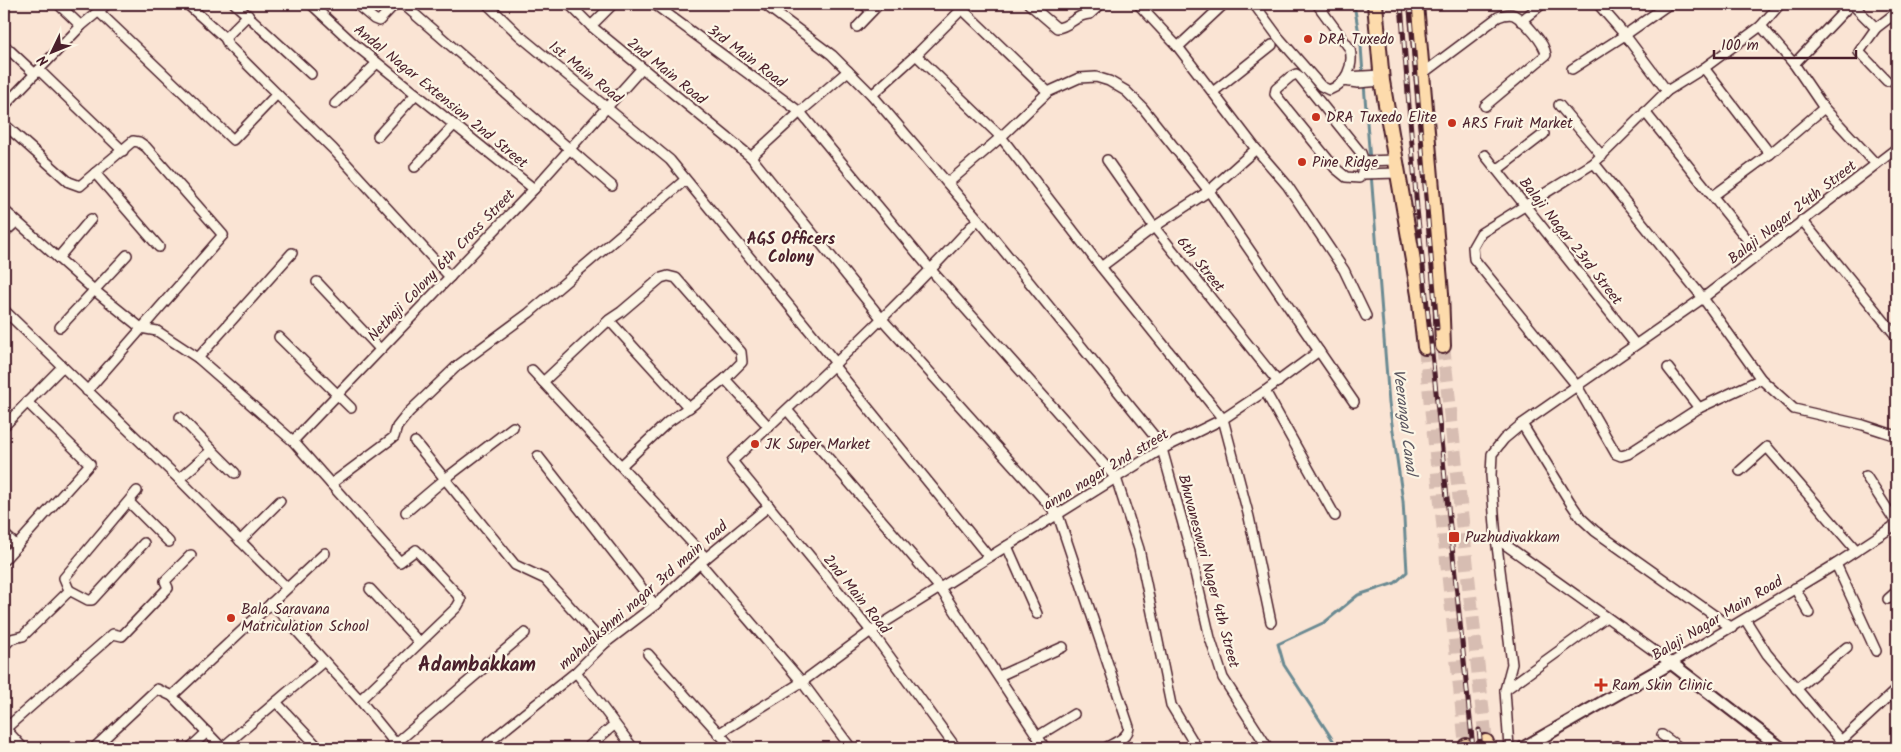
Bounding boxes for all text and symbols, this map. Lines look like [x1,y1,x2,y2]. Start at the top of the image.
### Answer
street label: Andal Nagar Extension 2nd Street [348,19,533,175]
street label: 3rd Main Road [702,19,791,95]
north arrow [28,28,78,78]
place label: DRA Tuxedo [1318,28,1394,52]
scale bar [1714,28,1856,60]
street label: 2nd Main Road [621,32,712,112]
marker: DRA Tuxedo [1302,33,1314,45]
text: 100 m [1721,34,1759,58]
street label: 1st Main Road [543,35,628,111]
text: N [32,49,54,71]
place label: DRA Tuxedo Elite [1326,106,1437,130]
marker: DRA Tuxedo Elite [1310,111,1322,123]
place label: ARS Fruit Market [1462,112,1573,136]
marker: ARS Fruit Market [1446,117,1458,129]
place label: Pine Ridge [1312,151,1378,175]
street label: Balaji Nagar 24th Street [1723,155,1862,271]
marker: Pine Ridge [1296,156,1308,168]
street label: Balaji Nagar 23rd Street [1512,172,1628,311]
street label: Nethaji Colony 6th Cross Street [362,184,521,347]
district label: AGS Officers Colony [747,227,836,270]
street label: 6th Street [1170,231,1231,298]
water label: Veerangal Canal [1386,368,1424,480]
street label: anna nagar 2nd street [1039,423,1174,517]
place label: JK Super Market [765,433,871,457]
marker: JK Super Market [749,438,761,450]
street label: Bhuvaneswari Nager 4th Street [1171,472,1245,671]
street label: mahalakshmi nagar 3rd main road [554,515,734,676]
place label: Puzhudivakkam [1465,526,1560,550]
marker: Puzhudivakkam [1447,530,1461,544]
street label: 2nd Main Road [816,549,896,640]
street label: Balaji Nagar Main Road [1647,570,1788,668]
place label: Bala Saravana Matriculation School [241,598,369,639]
marker: Bala Saravana Matriculation School [225,612,237,624]
district label: Adambakkam [418,650,536,682]
place label: Ram Skin Clinic [1612,674,1713,698]
marker: Ram Skin Clinic [1594,678,1608,692]

